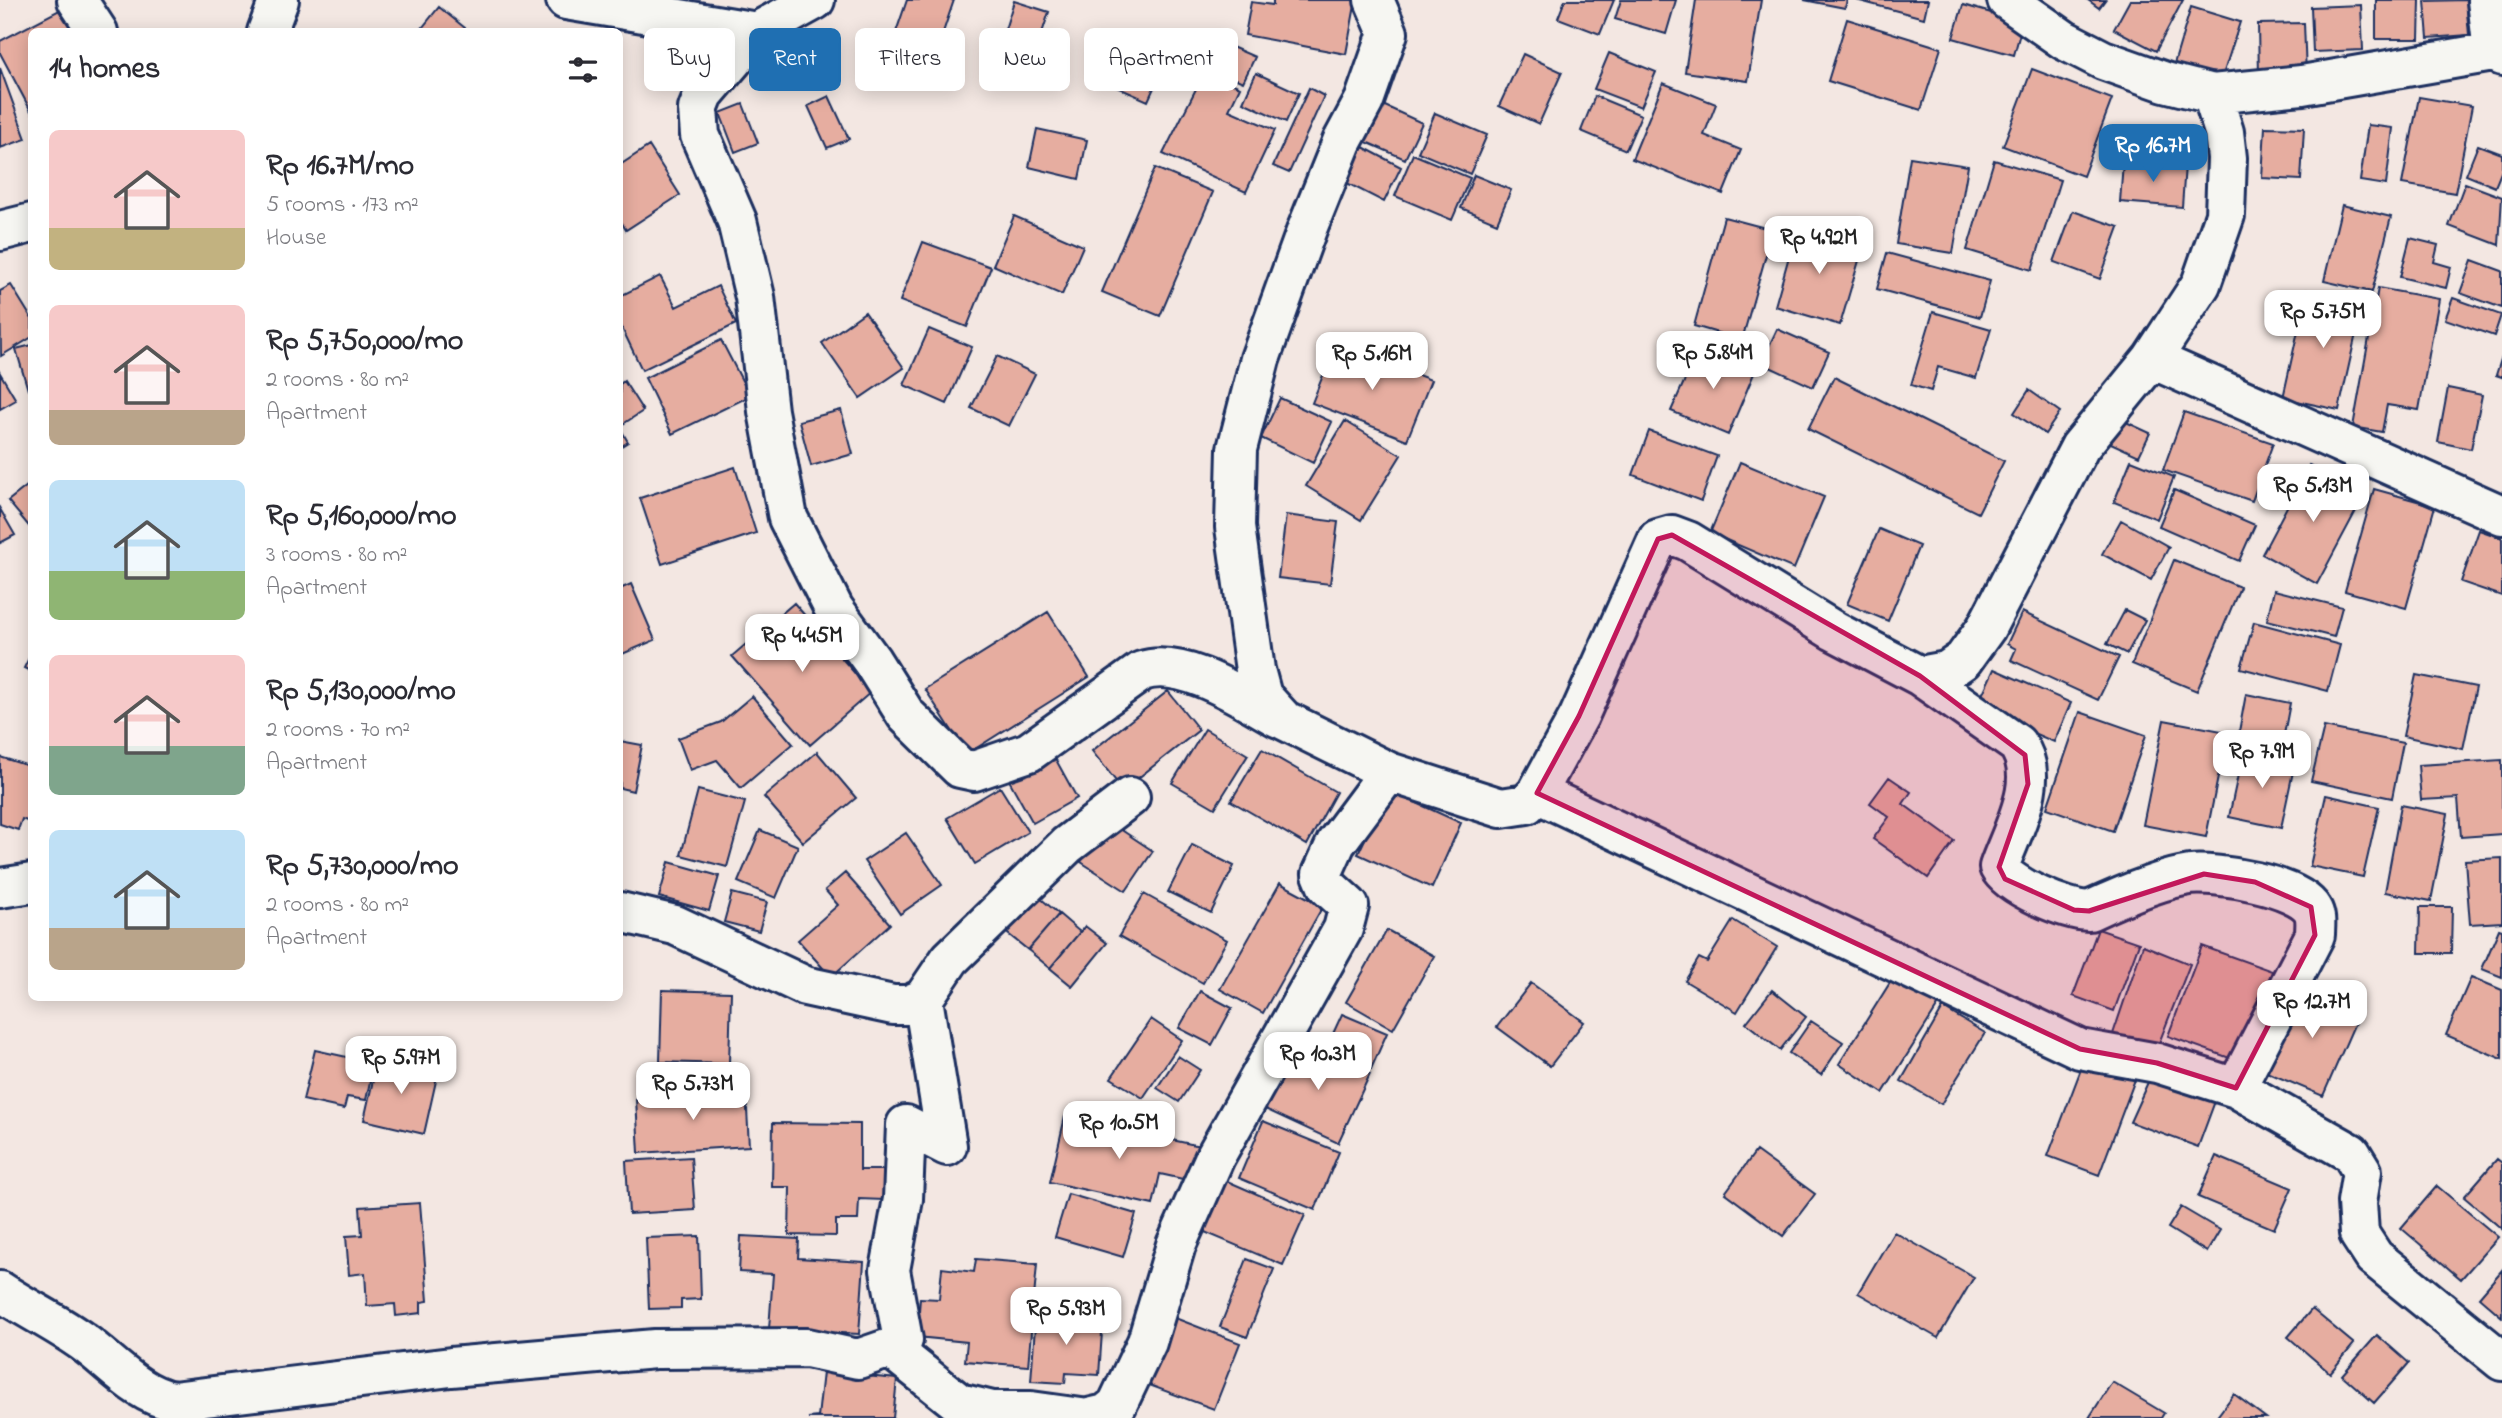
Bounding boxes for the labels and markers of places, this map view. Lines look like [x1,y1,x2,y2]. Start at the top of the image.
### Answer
pin: Rp 16.7M [2081,124,2225,184]
pin: Rp 4.92M [1747,216,1891,276]
pin: Rp 5.75M [2251,290,2395,350]
pin: Rp 5.16M [1300,332,1444,392]
pin: Rp 5.84M [1641,332,1785,391]
pin: Rp 5.13M [2241,464,2385,524]
pin: Rp 4.45M [730,614,874,674]
pin: Rp 7.9M [2197,730,2327,790]
pin: Rp 12.7M [2240,981,2384,1040]
pin: Rp 10.3M [1246,1032,1390,1092]
pin: Rp 5.97M [329,1036,473,1096]
pin: Rp 5.73M [621,1062,765,1122]
pin: Rp 10.5M [1047,1102,1191,1161]
pin: Rp 5.93M [994,1288,1138,1347]

